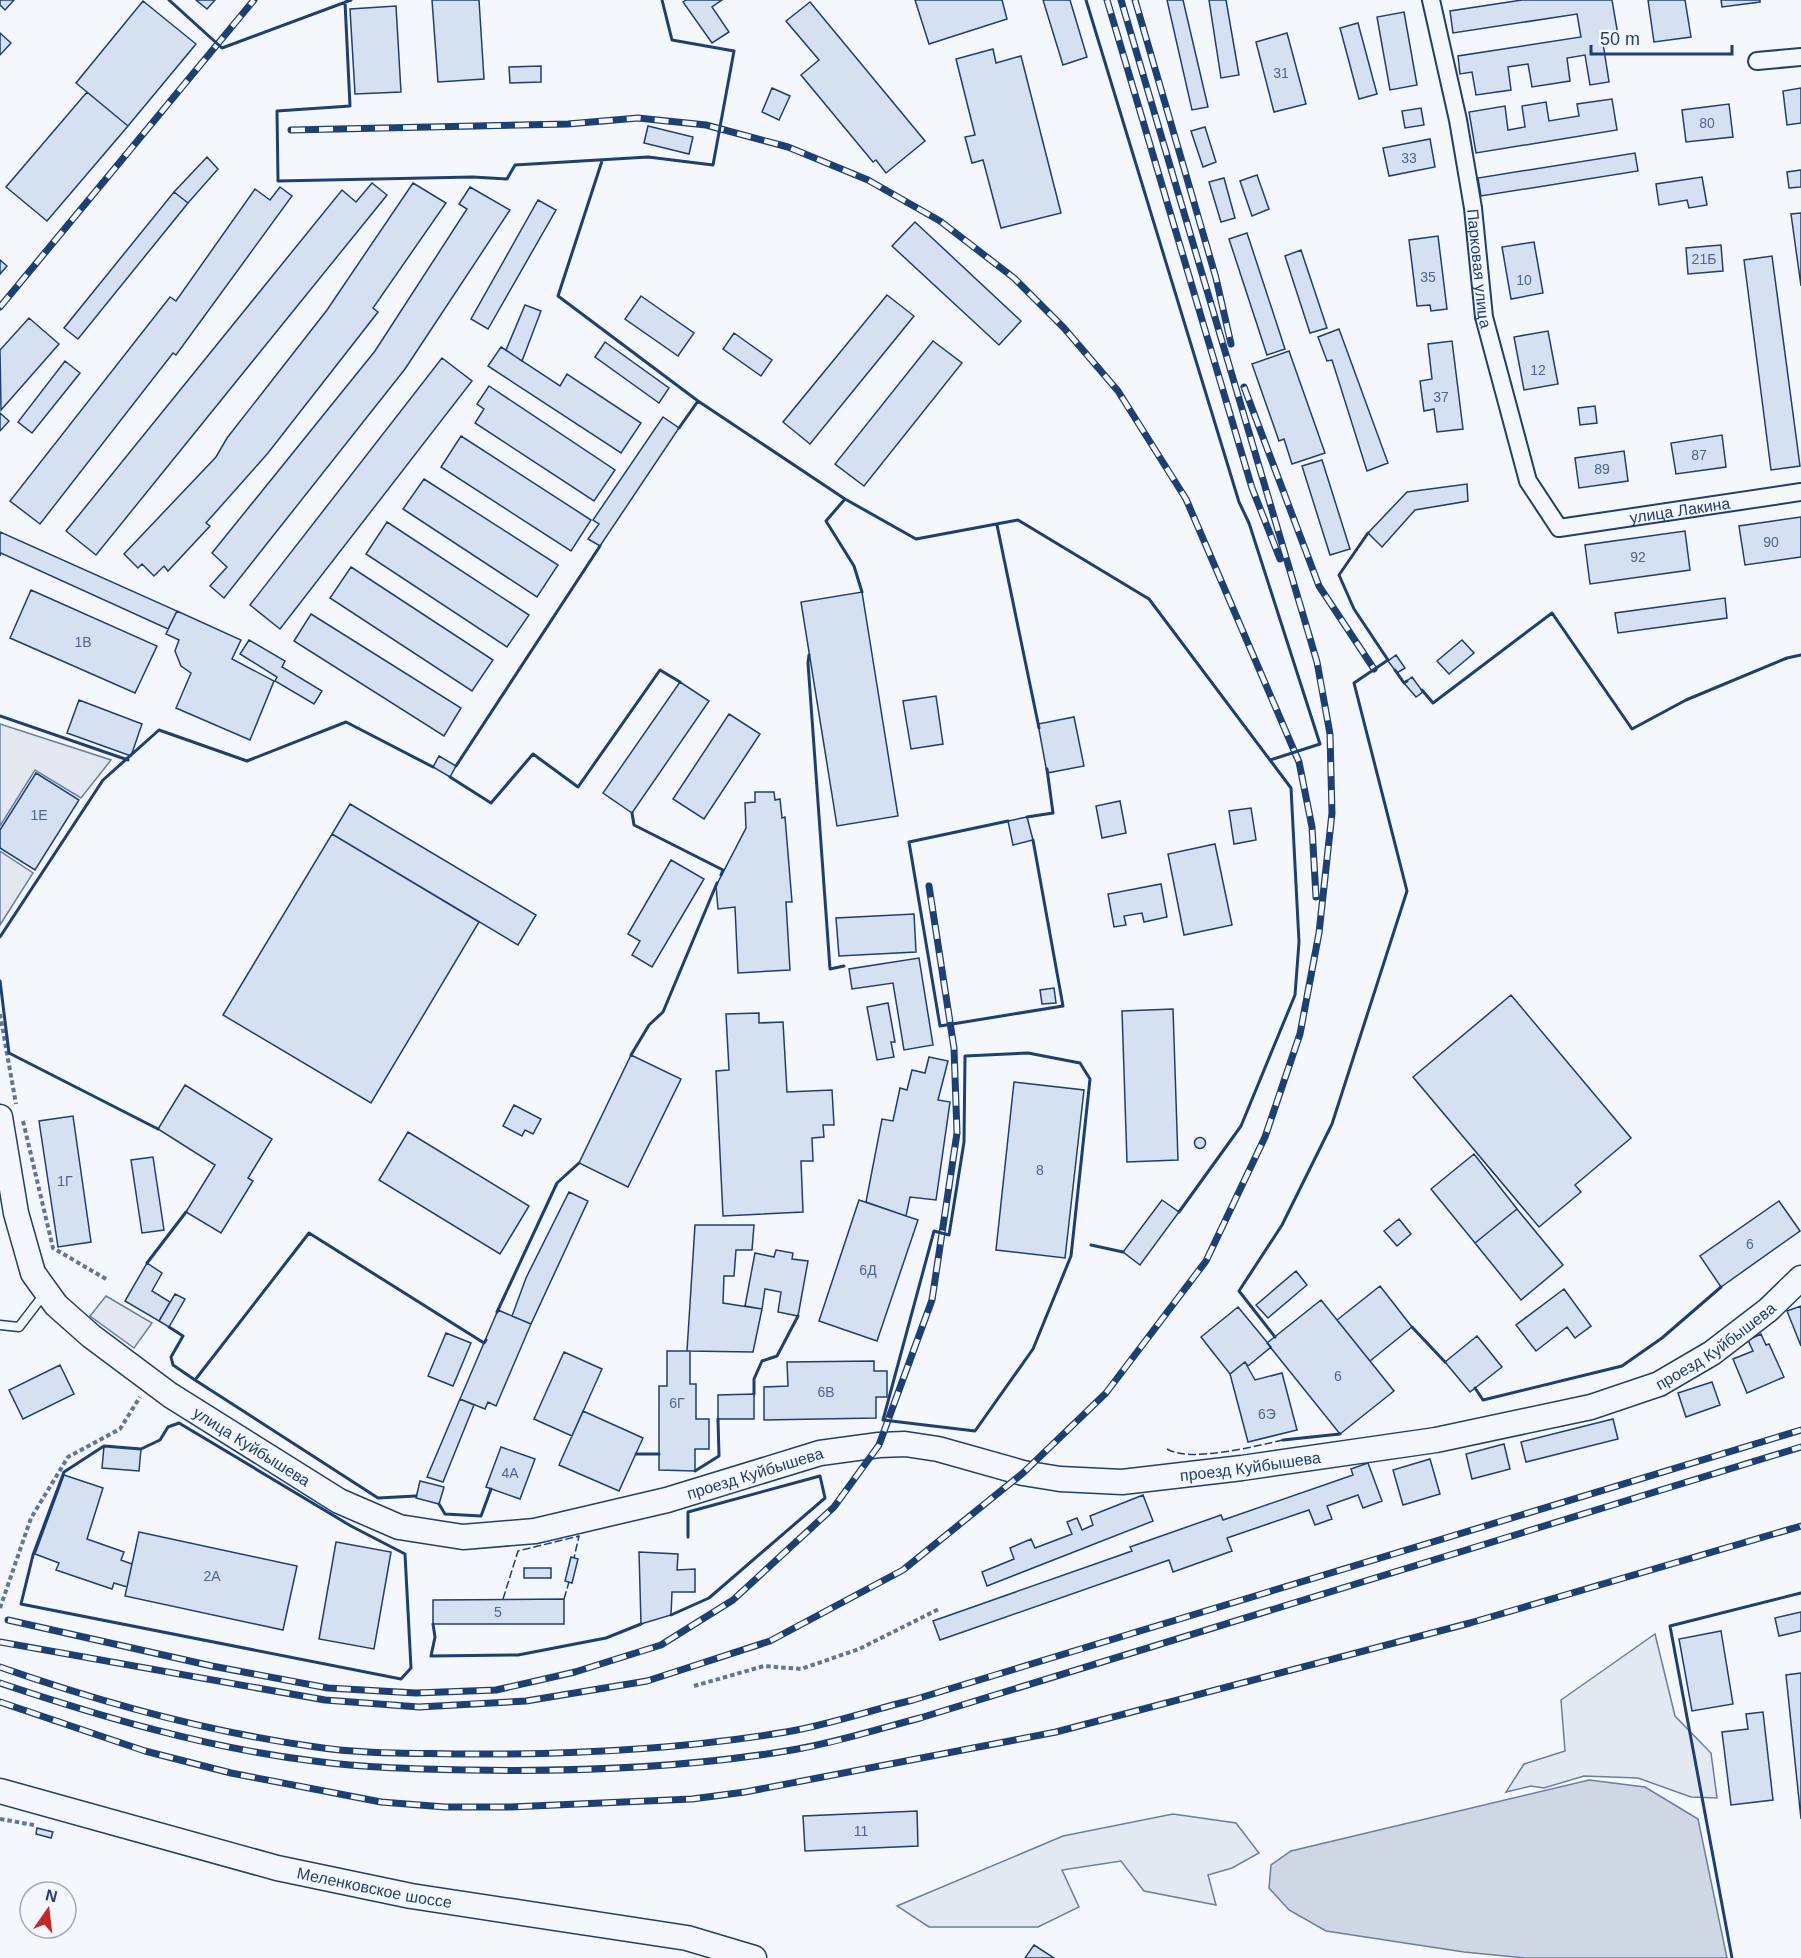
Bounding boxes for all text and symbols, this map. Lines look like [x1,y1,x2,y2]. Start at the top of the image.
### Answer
scale bar [1591,18,1732,56]
text: 50 m [1600,29,1640,49]
house number: 31 [1273,65,1289,81]
house number: 80 [1699,115,1715,131]
house number: 33 [1401,150,1417,166]
street label: Парковая улица [1465,208,1495,330]
house number: 21Б [1692,251,1716,267]
house number: 35 [1420,269,1436,285]
house number: 10 [1516,272,1532,288]
house number: 12 [1530,362,1546,378]
house number: 37 [1433,389,1449,405]
house number: 87 [1691,447,1707,463]
house number: 89 [1594,461,1610,477]
street label: улица Лакина [1628,494,1731,526]
house number: 90 [1763,534,1779,550]
house number: 92 [1630,549,1646,565]
house number: 1В [74,634,92,650]
house number: 1Е [30,807,48,823]
house number: 8 [1036,1162,1044,1178]
house number: 1Г [57,1173,73,1189]
house number: 6 [1746,1236,1754,1252]
house number: 6Д [859,1262,877,1278]
street label: проезд Куйбышева [1652,1299,1779,1393]
house number: 6 [1334,1368,1342,1384]
house number: 6В [817,1384,835,1400]
house number: 6Г [669,1395,685,1411]
street label: улица Куйбышева [190,1403,313,1489]
house number: 6Э [1258,1406,1276,1422]
street label: проезд Куйбышева [685,1444,825,1502]
street label: проезд Куйбышева [1179,1448,1322,1484]
house number: 4А [501,1465,519,1481]
house number: 2А [203,1568,221,1584]
house number: 5 [494,1604,502,1620]
house number: 11 [854,1823,868,1839]
street label: Меленковское шоссе [296,1864,453,1911]
north arrow [18,1880,78,1940]
text: N [44,1886,59,1906]

